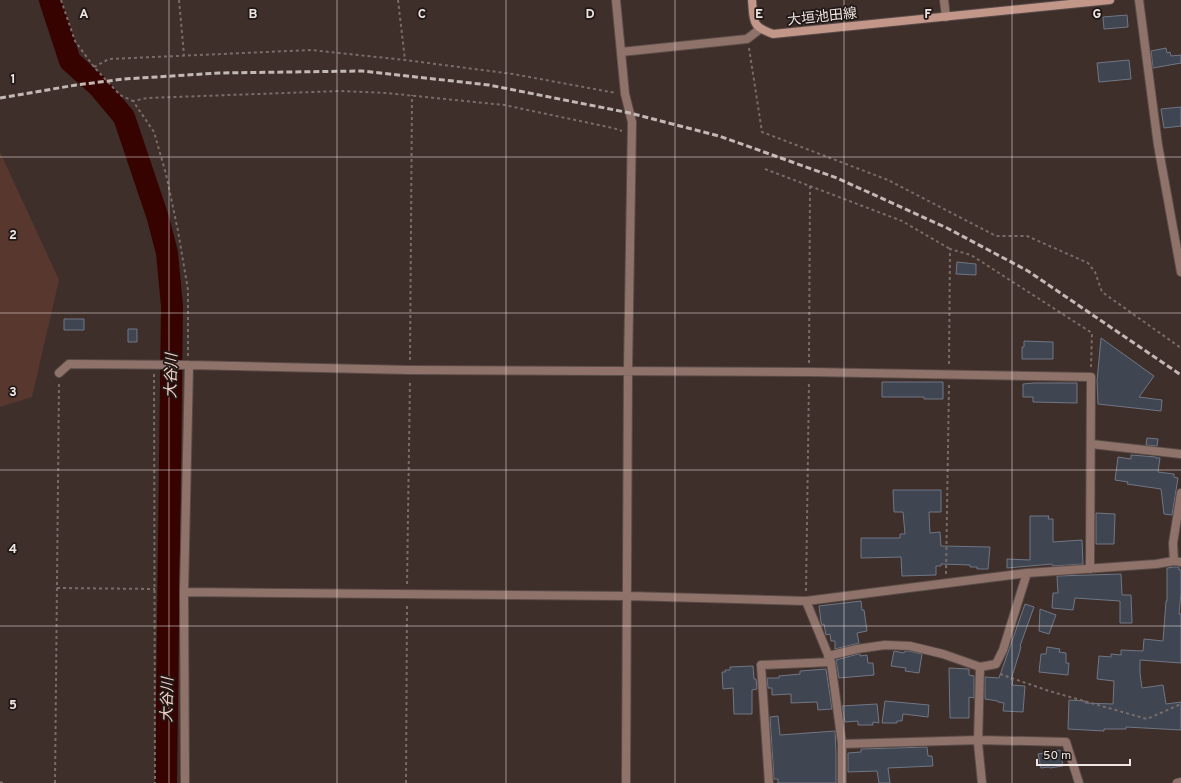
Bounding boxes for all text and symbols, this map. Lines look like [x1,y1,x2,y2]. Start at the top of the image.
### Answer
street label: 大垣池田線 [786,5,858,30]
text: A [79,7,89,23]
text: B [249,7,258,23]
text: C [418,7,426,23]
text: D [585,7,595,23]
text: E [755,7,763,23]
text: F [924,7,932,23]
text: G [1093,7,1102,23]
text: 1 [10,72,16,88]
text: 2 [9,228,17,244]
water label: 大谷川 [163,351,182,399]
text: 3 [9,385,17,401]
text: 4 [9,542,17,558]
water label: 大谷川 [159,675,178,723]
text: 5 [9,698,17,714]
scale bar [1037,741,1130,767]
text: 50 m [1043,748,1071,764]

